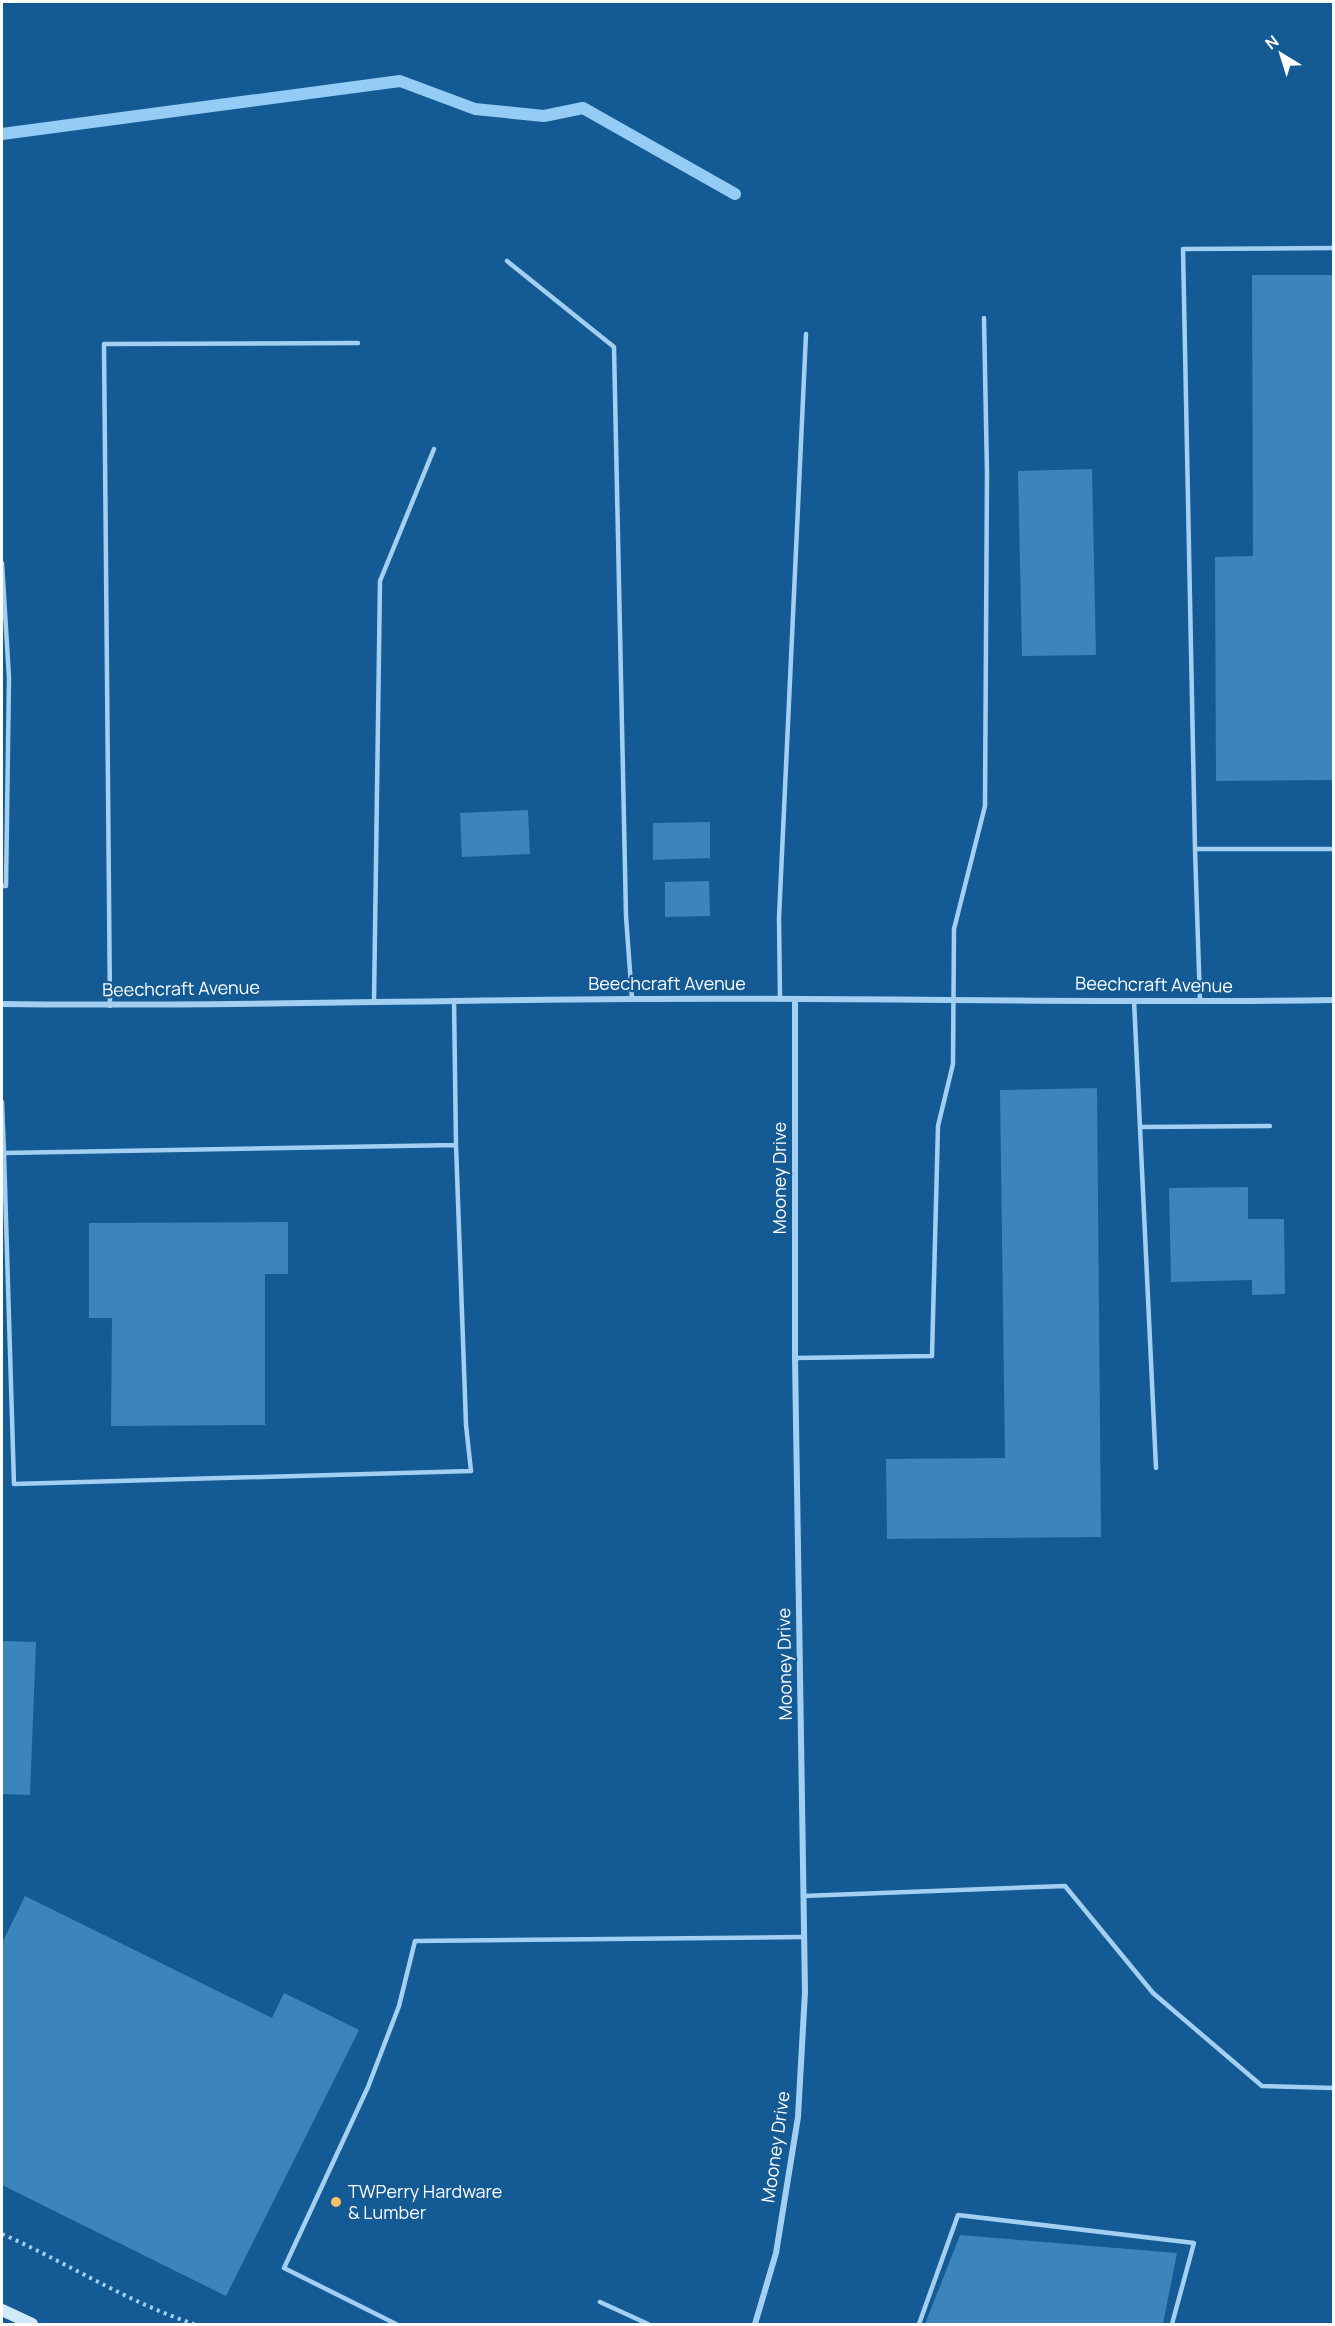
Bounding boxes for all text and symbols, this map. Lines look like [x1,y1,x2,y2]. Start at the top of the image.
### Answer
north arrow [1251,24,1311,84]
text: N [1260,30,1283,54]
street label: Beechcraft Avenue [588,971,746,995]
street label: Beechcraft Avenue [1075,971,1233,997]
street label: Beechcraft Avenue [102,975,260,1001]
street label: Mooney Drive [767,1122,791,1234]
street label: Mooney Drive [771,1608,797,1721]
street label: Mooney Drive [755,2089,795,2204]
place label: TWPerry Hardware & Lumber [348,2179,502,2224]
marker: TWPerry Hardware & Lumber [329,2195,343,2209]

